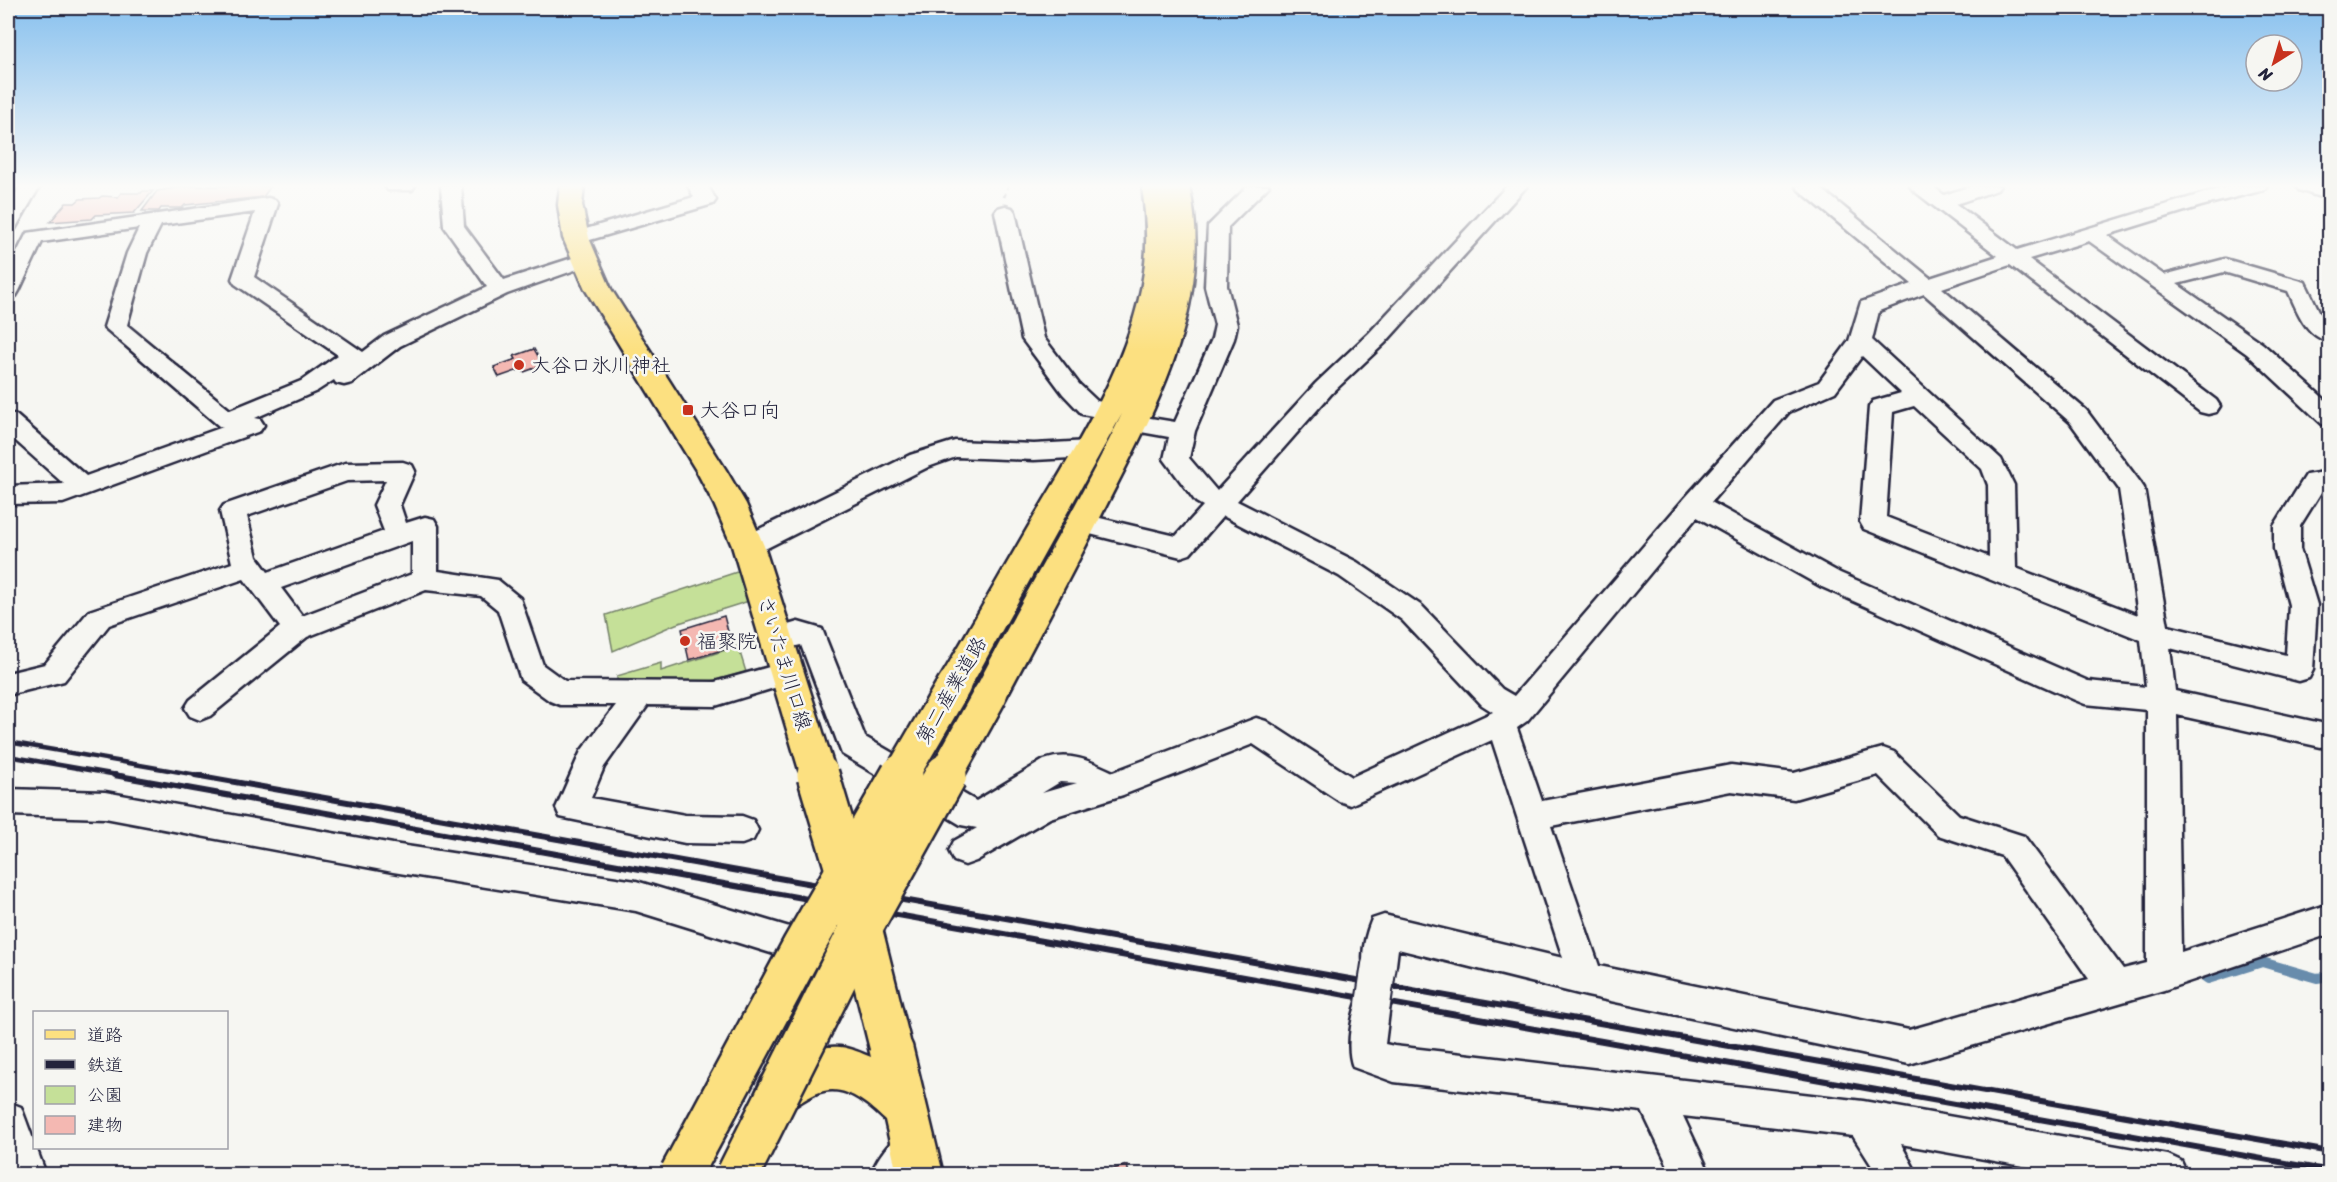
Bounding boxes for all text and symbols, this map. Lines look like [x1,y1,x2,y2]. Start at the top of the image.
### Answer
north arrow [2244,33,2304,93]
text: N [2251,59,2279,90]
place label: 大谷口氷川神社 [531,348,671,383]
marker: 大谷口氷川神社 [512,358,526,372]
place label: 大谷口向 [700,393,780,428]
marker: 大谷口向 [681,403,695,417]
street label: さいたま川口線 [747,591,822,735]
place label: 福聚院 [697,624,757,659]
street label: 第二産業道路 [906,630,997,751]
marker: 福聚院 [678,634,692,648]
legend [33,1011,228,1149]
text: 道路 [87,1019,123,1051]
text: 鉄道 [87,1049,123,1081]
text: 公園 [87,1079,123,1111]
text: 建物 [87,1109,123,1141]

